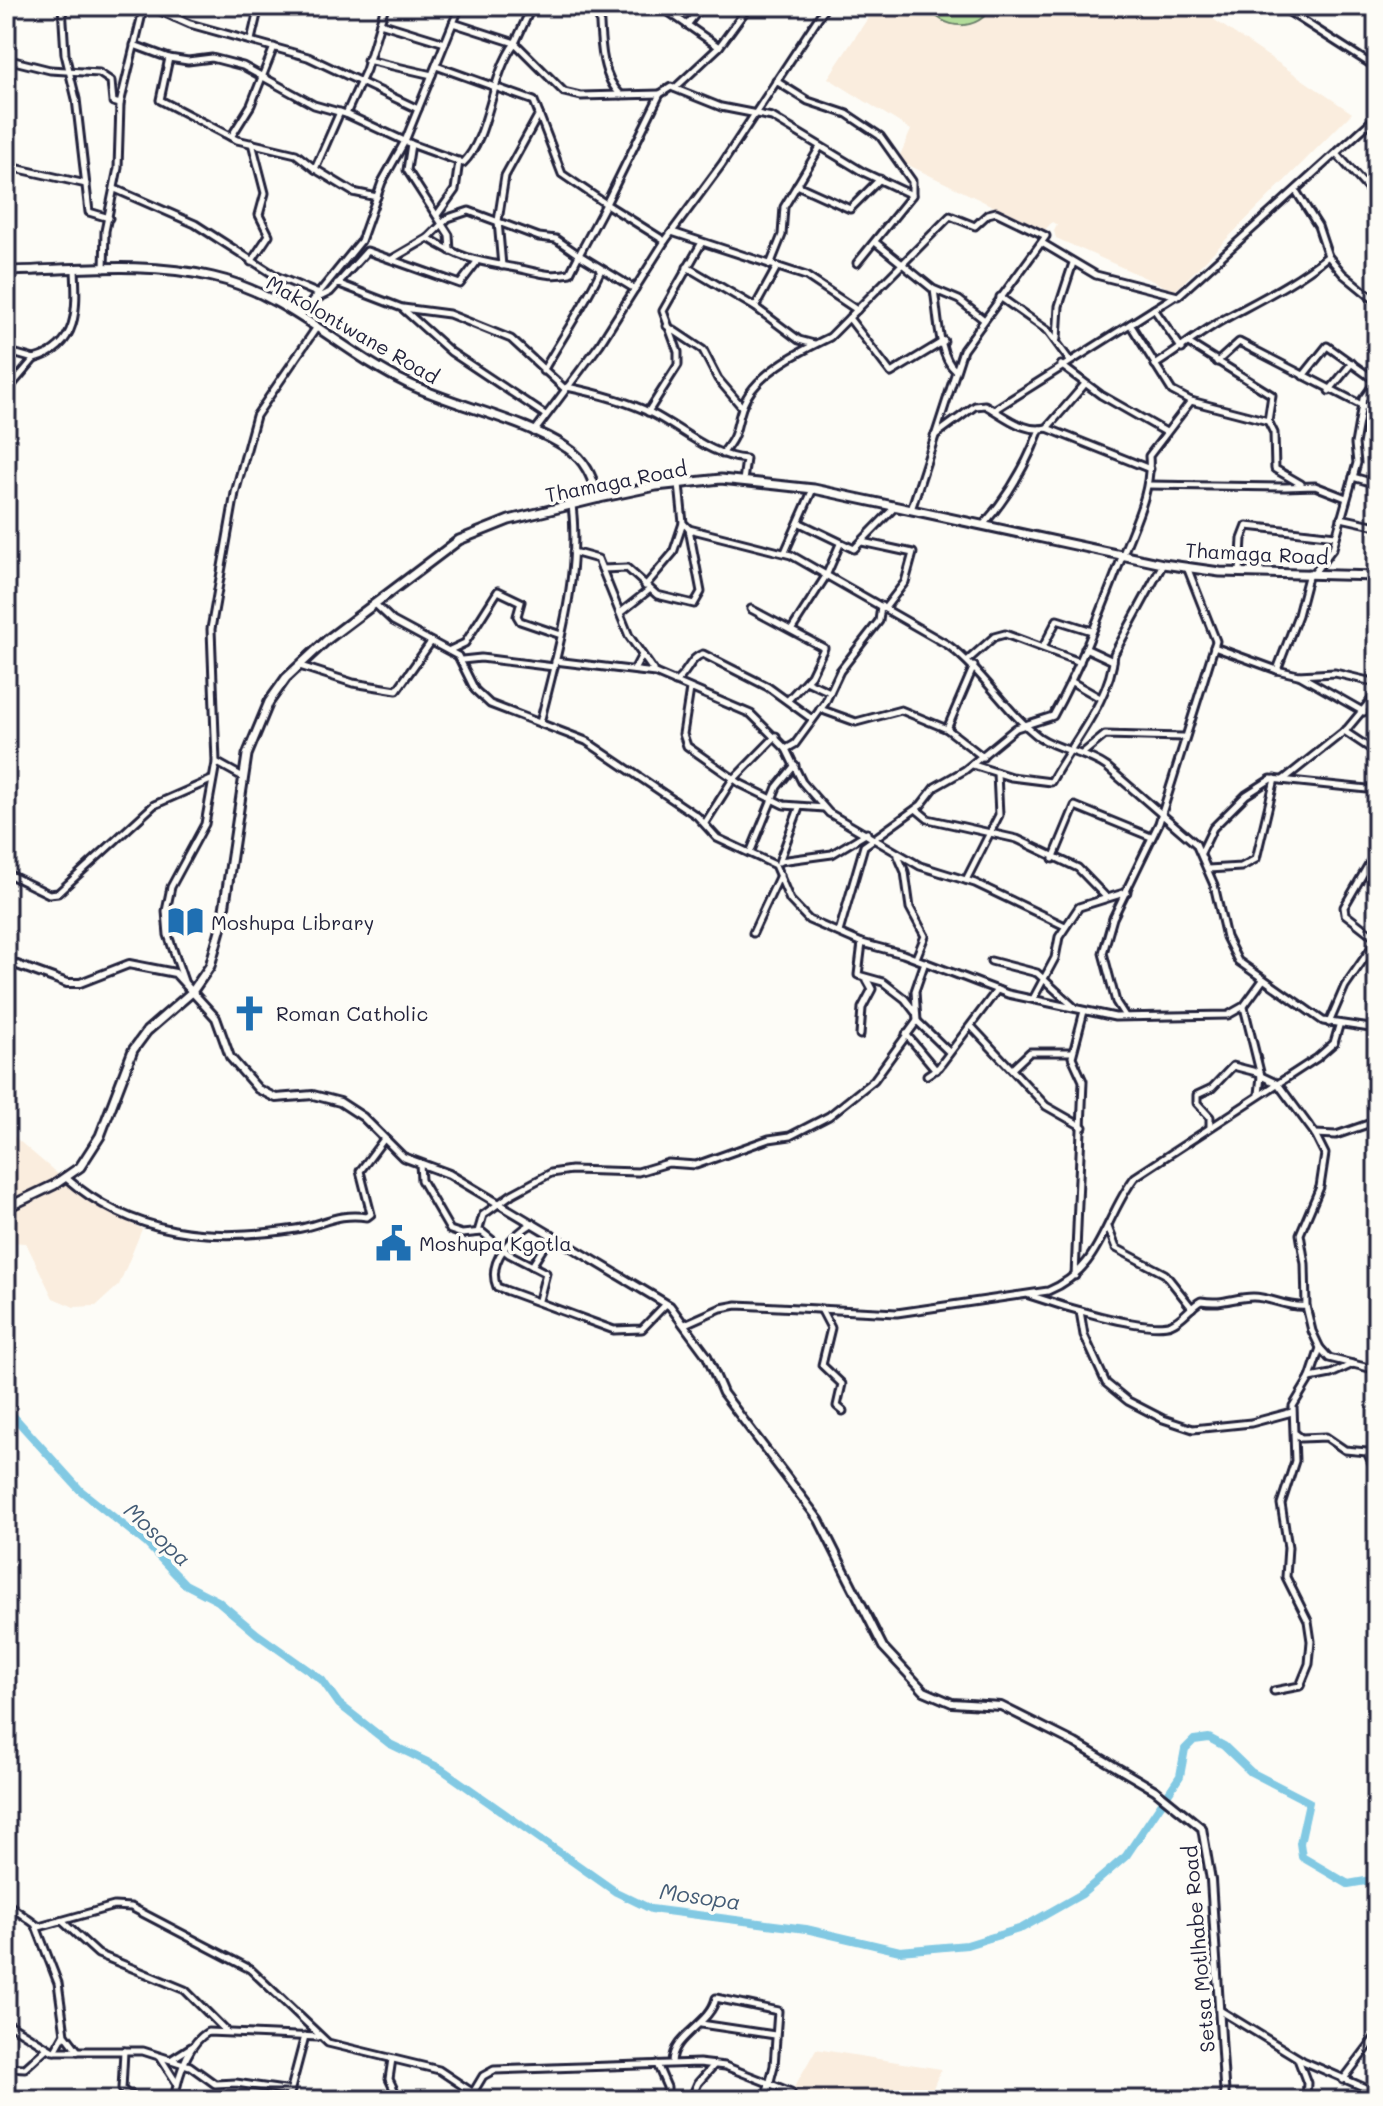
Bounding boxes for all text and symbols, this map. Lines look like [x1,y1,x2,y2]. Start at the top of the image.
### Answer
street label: Makolontwane Road [262,269,444,389]
street label: Thamaga Road [543,455,689,507]
street label: Thamaga Road [1185,536,1329,570]
library icon: Moshupa Library [166,903,204,941]
place label: Moshupa Library [211,909,374,935]
church icon: Roman Catholic [231,994,269,1032]
place label: Roman Catholic [276,1000,428,1026]
public building icon: Moshupa Kgotla [374,1224,412,1262]
place label: Moshupa Kgotla [419,1230,572,1256]
water label: Mosopa [118,1496,198,1572]
street label: Setsa Motlhabe Road [1176,1844,1220,2054]
water label: Mosopa [658,1876,742,1916]

